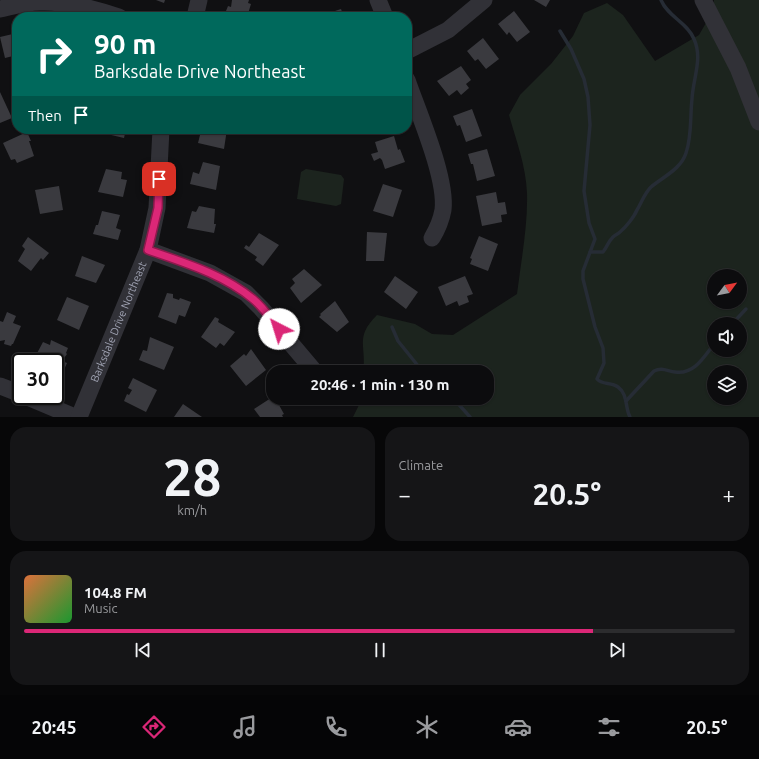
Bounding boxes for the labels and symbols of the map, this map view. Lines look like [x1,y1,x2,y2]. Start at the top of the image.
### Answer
pin [142,162,176,196]
street label: Barksdale Drive Northeast [88,259,149,384]
north arrow [707,269,747,309]
position arrow [258,308,300,350]
speed limit sign: 30 [12,353,64,405]

